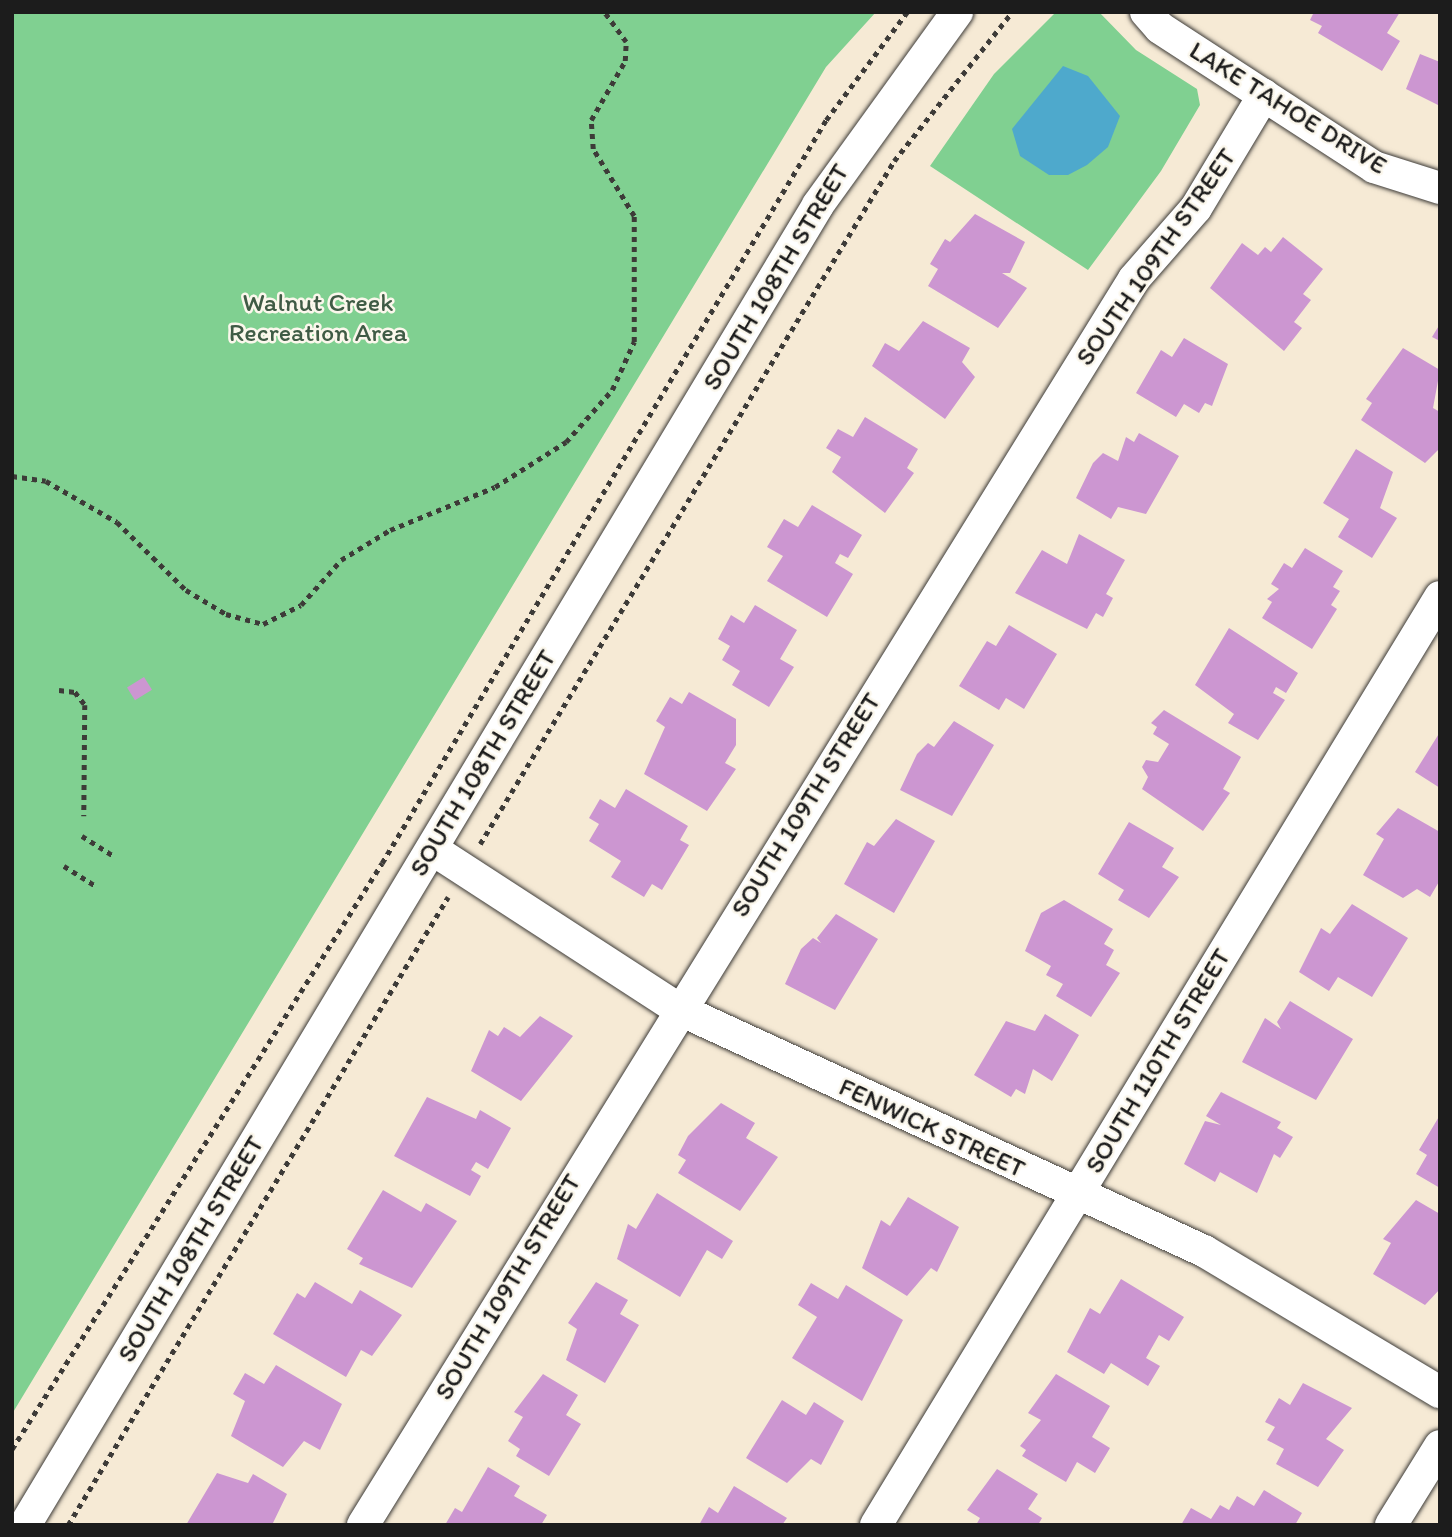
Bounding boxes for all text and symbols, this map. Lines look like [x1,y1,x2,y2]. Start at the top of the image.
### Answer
street label: LAKE TAHOE DRIVE [1184,35,1392,181]
street label: SOUTH 109TH STREET [1069,142,1243,372]
street label: SOUTH 108TH STREET [696,158,856,396]
park label: Walnut Creek Recreation Area [229,287,407,348]
street label: SOUTH 108TH STREET [403,644,563,882]
street label: SOUTH 109TH STREET [724,687,888,923]
street label: SOUTH 110TH STREET [1079,943,1237,1179]
street label: FENWICK STREET [834,1071,1030,1185]
street label: SOUTH 108TH STREET [111,1130,271,1368]
street label: SOUTH 109TH STREET [428,1168,588,1406]

